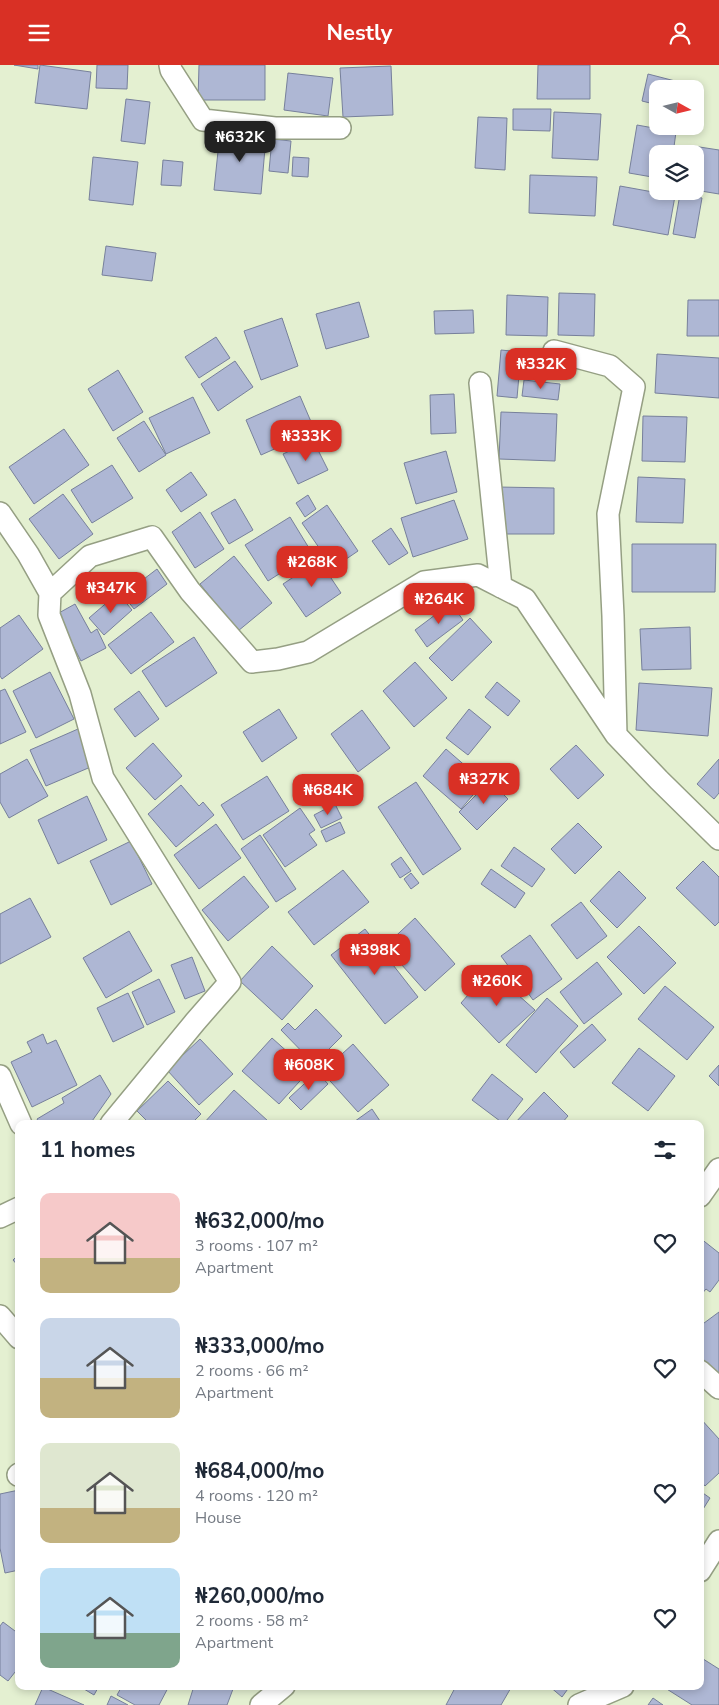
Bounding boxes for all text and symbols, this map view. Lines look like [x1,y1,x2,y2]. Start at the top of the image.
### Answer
text: Nestly [327,18,392,48]
icon: menu [25,19,53,47]
icon: person [666,19,694,47]
north arrow [649,80,704,135]
map controls [649,80,704,200]
pin: ₦632K [205,121,275,163]
text: ₦632K [215,126,265,148]
button: layers [649,145,704,200]
pin: ₦332K [506,347,576,390]
text: ₦332K [516,353,566,375]
pin: ₦333K [271,419,341,462]
text: ₦333K [281,425,331,447]
pin: ₦268K [277,545,347,588]
text: ₦268K [287,551,337,573]
pin: ₦347K [76,571,146,614]
text: ₦347K [86,577,136,599]
pin: ₦264K [404,583,474,625]
text: ₦264K [414,588,464,610]
pin: ₦327K [449,763,519,805]
text: ₦327K [459,768,509,790]
pin: ₦684K [293,773,363,816]
text: ₦684K [303,779,353,801]
pin: ₦398K [340,933,410,976]
text: ₦398K [350,939,400,961]
pin: ₦260K [462,965,532,1007]
text: ₦260K [472,970,522,992]
pin: ₦608K [274,1049,344,1091]
text: ₦608K [284,1054,334,1076]
text: 11 homes [40,1136,135,1164]
icon: filters [651,1136,679,1164]
text: ₦632,000/mo [195,1207,324,1235]
icon: home [80,1213,140,1273]
icon: heart [651,1229,679,1257]
text: 3 rooms · 107 m² [195,1235,318,1257]
text: Apartment [195,1257,273,1279]
text: ₦333,000/mo [195,1332,324,1360]
icon: home [80,1338,140,1398]
icon: heart [651,1354,679,1382]
text: 2 rooms · 66 m² [195,1360,308,1382]
text: Apartment [195,1382,273,1404]
text: ₦684,000/mo [195,1457,324,1485]
icon: home [80,1463,140,1523]
icon: heart [651,1479,679,1507]
text: 4 rooms · 120 m² [195,1485,318,1507]
text: House [195,1507,241,1529]
text: ₦260,000/mo [195,1582,324,1610]
icon: home [80,1588,140,1648]
icon: heart [651,1604,679,1632]
text: 2 rooms · 58 m² [195,1610,308,1632]
text: Apartment [195,1632,273,1654]

